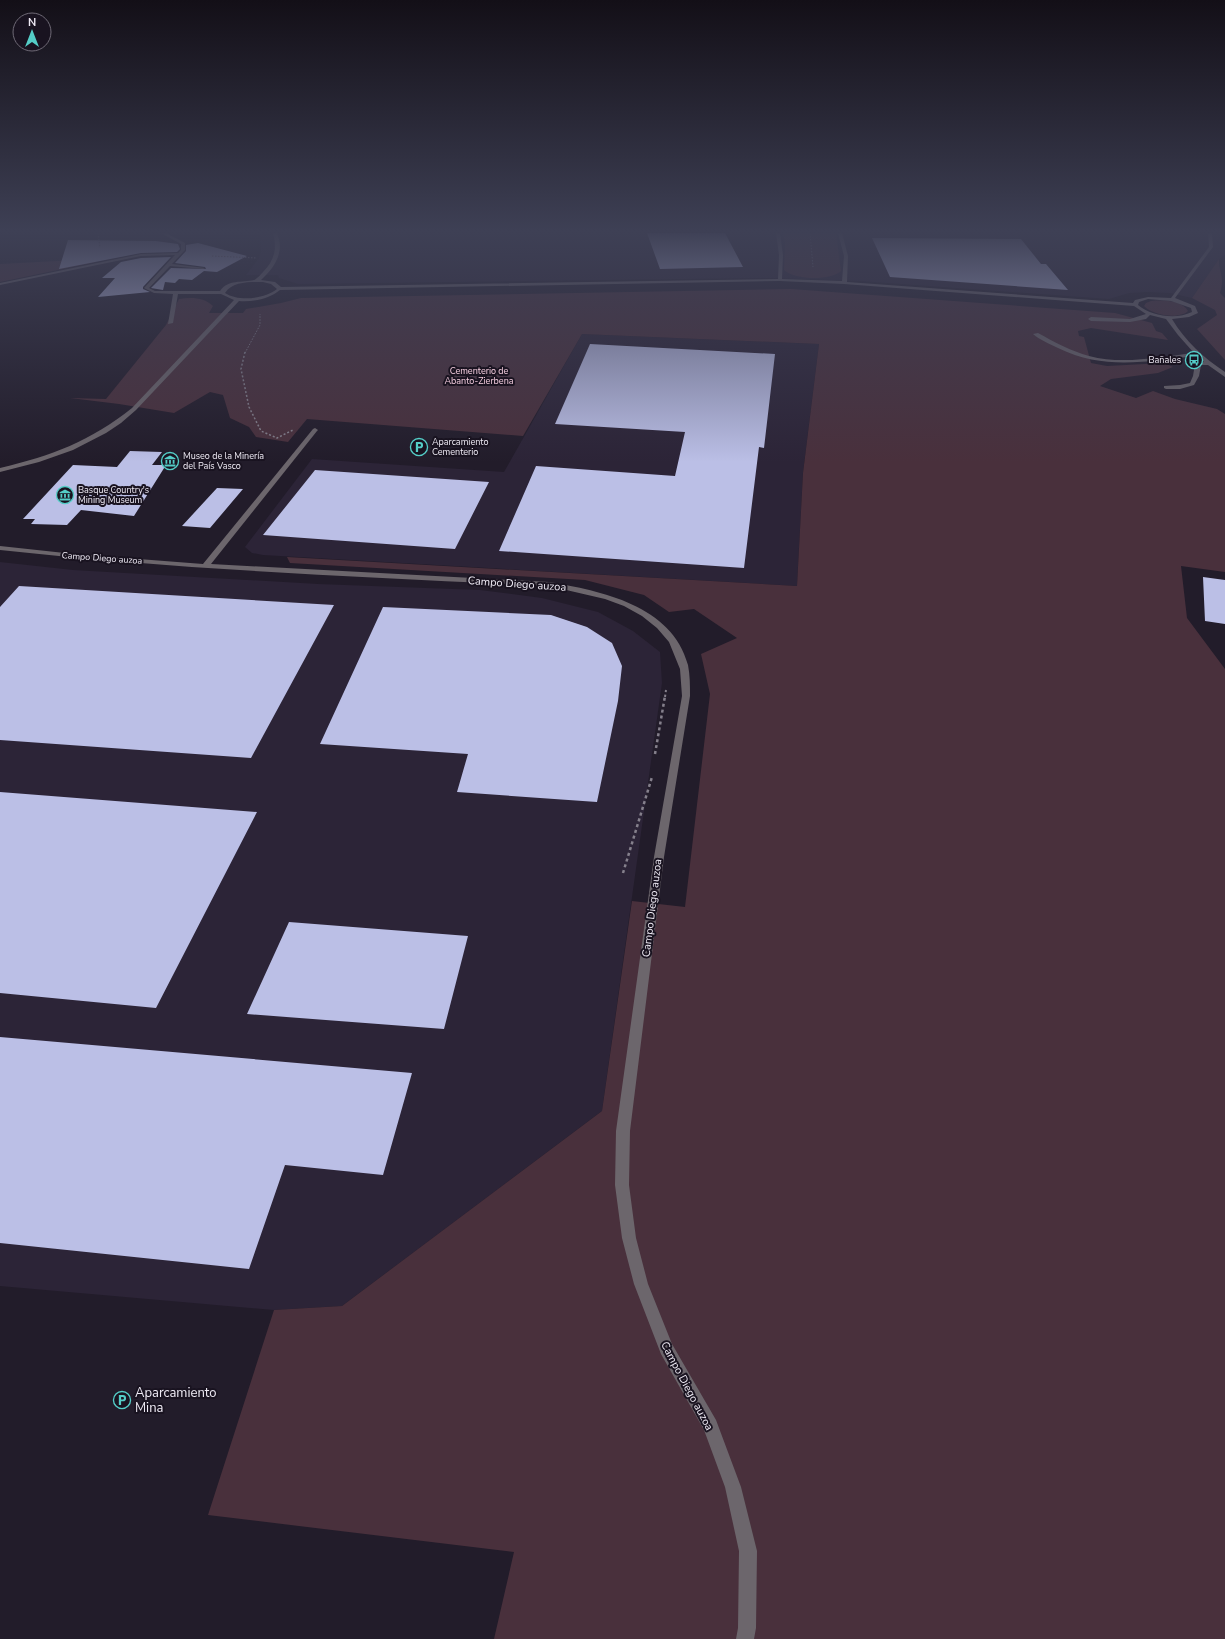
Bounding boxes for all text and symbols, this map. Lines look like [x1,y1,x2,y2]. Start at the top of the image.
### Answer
north arrow [12,12,52,52]
text: N [28,15,36,30]
bus stop icon: Bañales [1184,350,1204,370]
place label: Bañales [1149,354,1181,366]
park label: Cementerio de Abanto-Zierbena [444,365,514,387]
place label: Aparcamiento Cementerio [432,436,488,458]
parking icon: Aparcamiento Cementerio [409,437,429,457]
place label: Museo de la Minería del País Vasco [183,450,264,472]
museum icon: Museo de la Minería del País Vasco [160,451,180,471]
place label: Basque Country's Mining Museum [78,484,149,506]
museum icon: Basque Country's Mining Museum [55,485,75,505]
street label: Campo Diego auzoa [61,549,143,567]
street label: Campo Diego auzoa [467,573,567,595]
street label: Campo Diego auzoa [639,858,665,958]
street label: Campo Diego auzoa [657,1339,717,1433]
place label: Aparcamiento Mina [135,1384,217,1417]
parking icon: Aparcamiento Mina [112,1390,132,1410]

